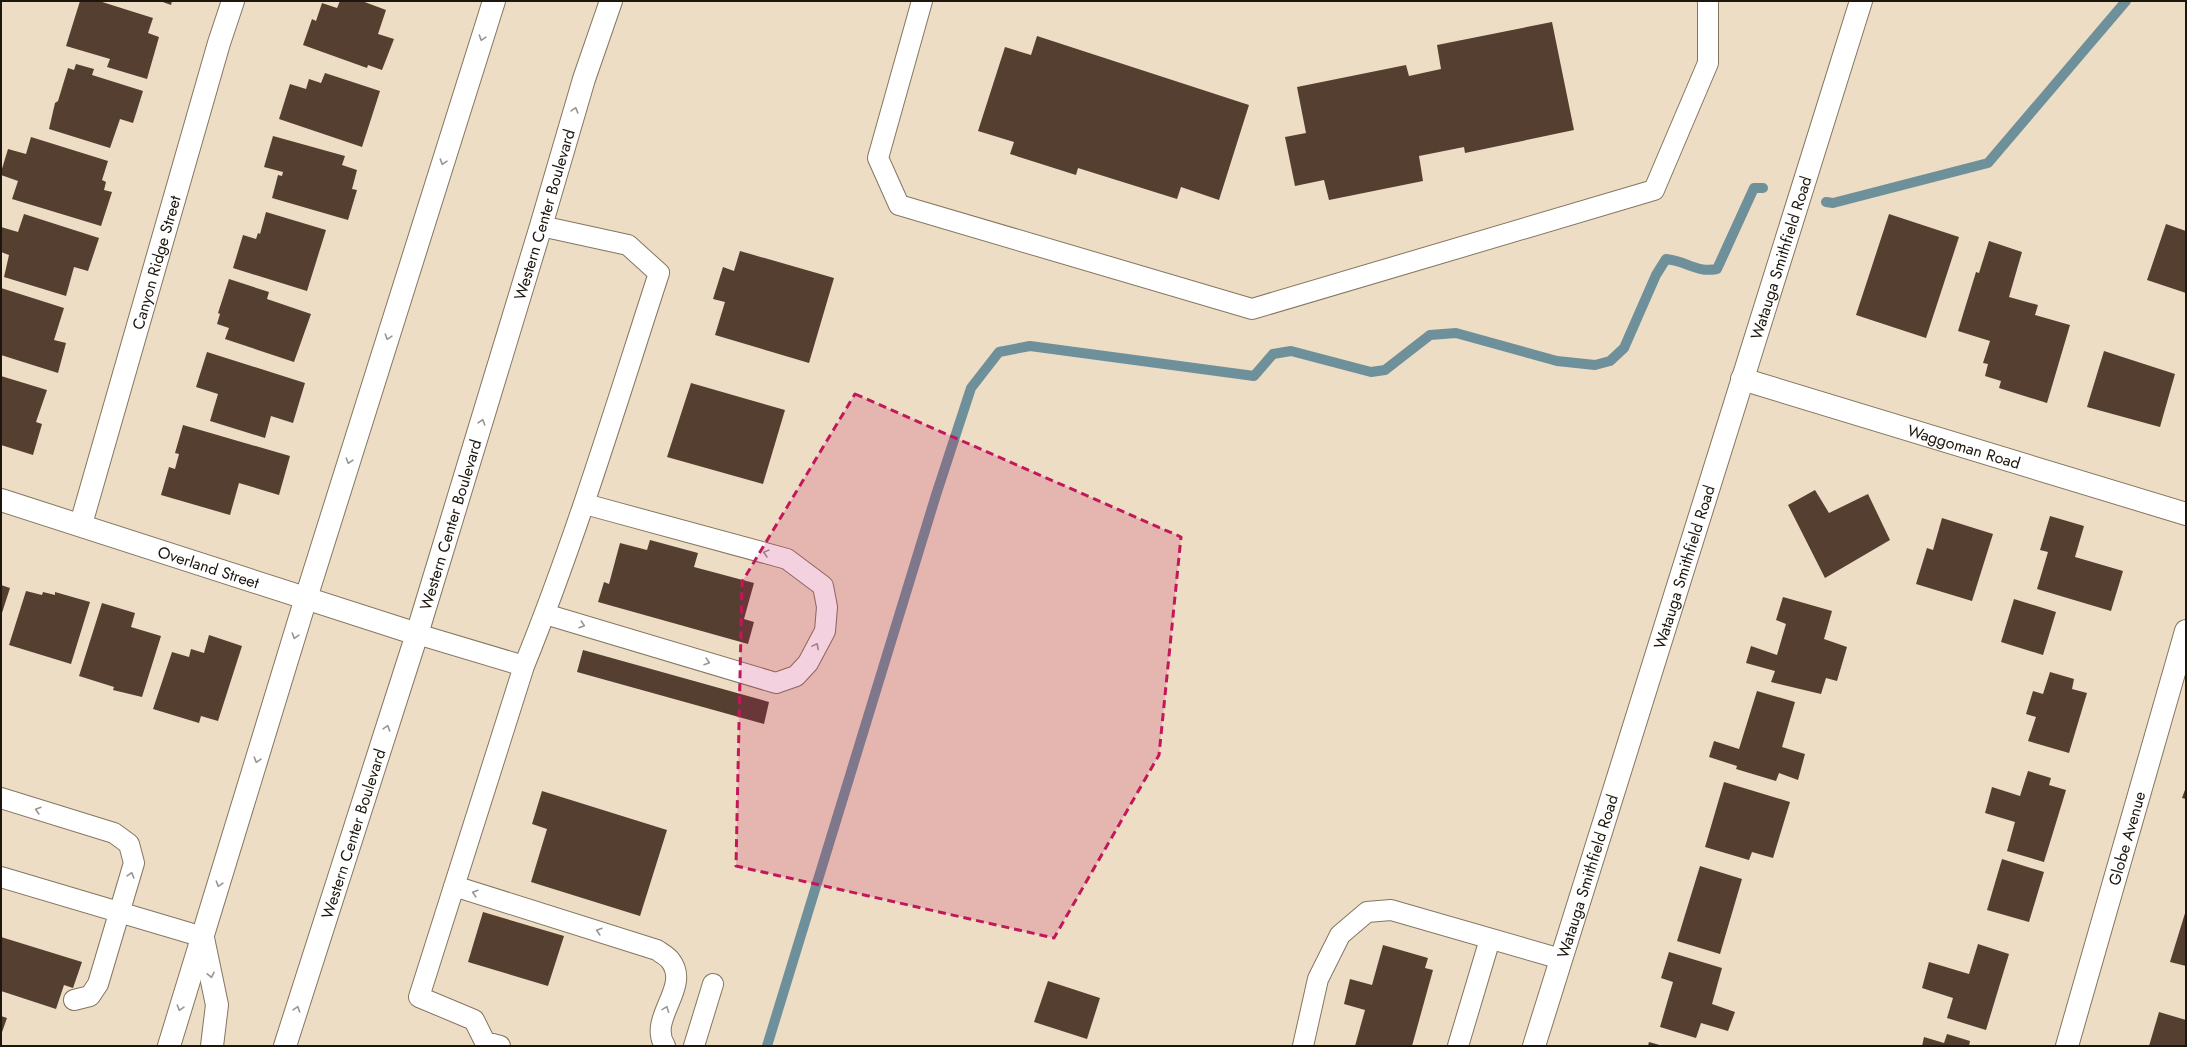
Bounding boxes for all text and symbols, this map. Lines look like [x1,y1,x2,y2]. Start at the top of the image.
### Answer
one-way arrow [479,35,487,42]
one-way arrow [570,107,579,114]
street label: Western Center Boulevard [508,126,580,303]
one-way arrow [439,158,448,165]
street label: Watauga Smithfield Road [1744,173,1817,342]
street label: Canyon Ridge Street [126,193,186,332]
one-way arrow [384,333,393,340]
street label: Waggoman Road [1905,418,2023,474]
one-way arrow [477,419,486,426]
street label: Western Center Boulevard [413,436,487,613]
one-way arrow [345,457,354,464]
street label: Watauga Smithfield Road [1647,482,1720,652]
street label: Overland Street [155,540,262,594]
one-way arrow [763,550,769,558]
one-way arrow [579,620,586,629]
one-way arrow [291,632,300,639]
one-way arrow [812,643,819,651]
one-way arrow [703,657,710,666]
one-way arrow [382,724,391,731]
street label: Western Center Boulevard [315,746,391,922]
one-way arrow [253,756,262,763]
street label: Globe Avenue [2102,789,2151,888]
street label: Watauga Smithfield Road [1551,791,1624,961]
one-way arrow [34,806,41,815]
one-way arrow [126,871,135,878]
one-way arrow [215,881,224,888]
one-way arrow [471,889,478,897]
one-way arrow [595,928,602,936]
one-way arrow [207,972,215,978]
one-way arrow [177,1005,185,1012]
one-way arrow [292,1006,301,1013]
one-way arrow [661,1006,669,1013]

